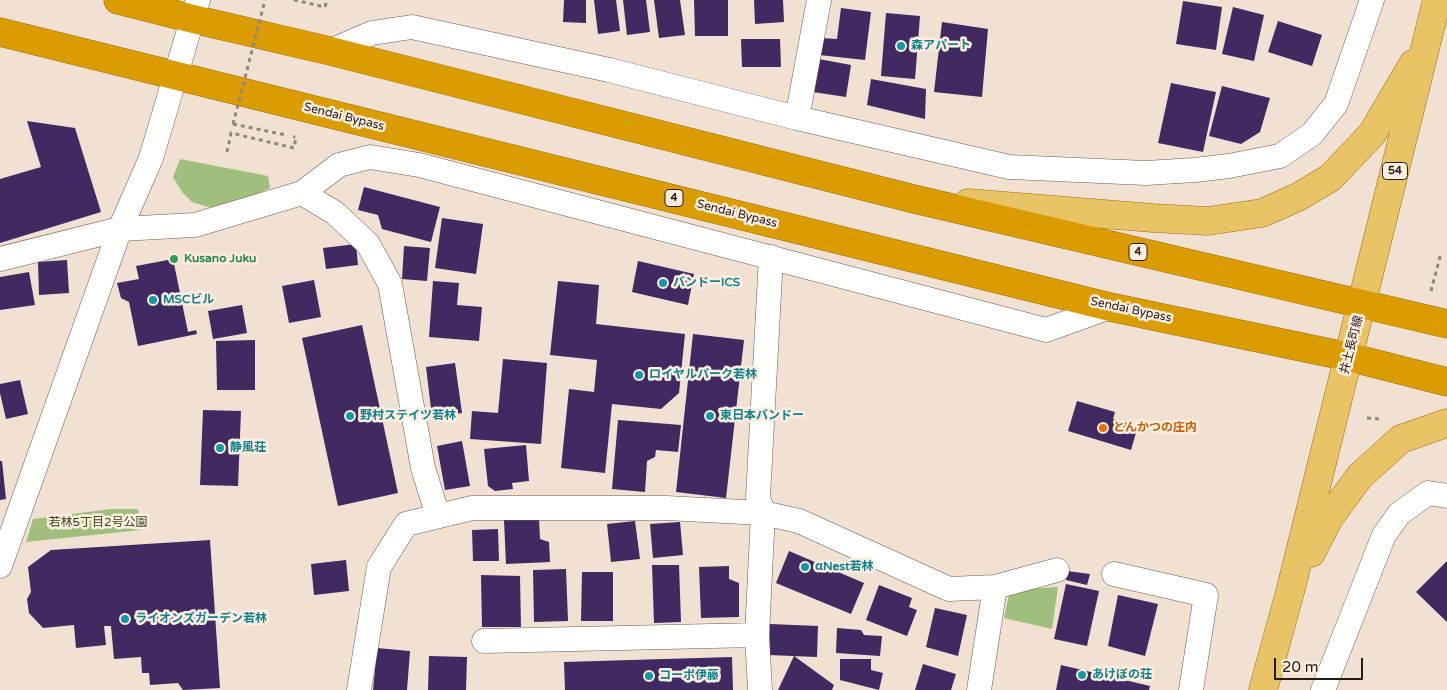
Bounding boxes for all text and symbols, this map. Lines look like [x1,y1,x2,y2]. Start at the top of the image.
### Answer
place label: 森アパート [911,39,971,53]
marker: 森アパート [895,40,907,52]
street label: Sendai Bypass [302,100,386,134]
road number: 54 [1382,162,1408,180]
road number: 4 [665,190,683,207]
street label: Sendai Bypass [695,197,779,231]
road number: 4 [1129,243,1147,260]
place label: Kusano Juku [184,252,256,266]
marker: Kusano Juku [168,253,180,265]
place label: バンドーICS [673,276,740,290]
marker: バンドーICS [657,277,669,289]
place label: MSCビル [163,293,214,307]
marker: MSCビル [147,294,159,306]
street label: Sendai Bypass [1089,294,1173,326]
street label: 井土長町線 [1338,314,1366,376]
place label: ロイヤルパーク若林 [649,368,757,382]
marker: ロイヤルパーク若林 [633,369,645,381]
place label: 野村ステイツ若林 [360,409,456,423]
place label: 東日本バンドー [720,409,804,423]
marker: 野村ステイツ若林 [344,410,356,422]
marker: 東日本バンドー [704,410,716,422]
place label: とんかつの庄内 [1113,421,1197,435]
marker: とんかつの庄内 [1097,422,1109,434]
place label: 静風荘 [230,441,266,455]
marker: 静風荘 [214,442,226,454]
park label: 若林5丁目2号公園 [48,516,148,530]
place label: αNest若林 [815,560,874,574]
marker: αNest若林 [799,561,811,573]
place label: ライオンズガーデン若林 [135,612,267,626]
marker: ライオンズガーデン若林 [119,613,131,625]
scale bar [1277,648,1366,680]
text: 20 m [1282,658,1319,676]
place label: あけぼの荘 [1092,668,1152,682]
place label: コーポ伊藤 [659,669,719,683]
marker: あけぼの荘 [1076,669,1088,681]
marker: コーポ伊藤 [643,670,655,682]

